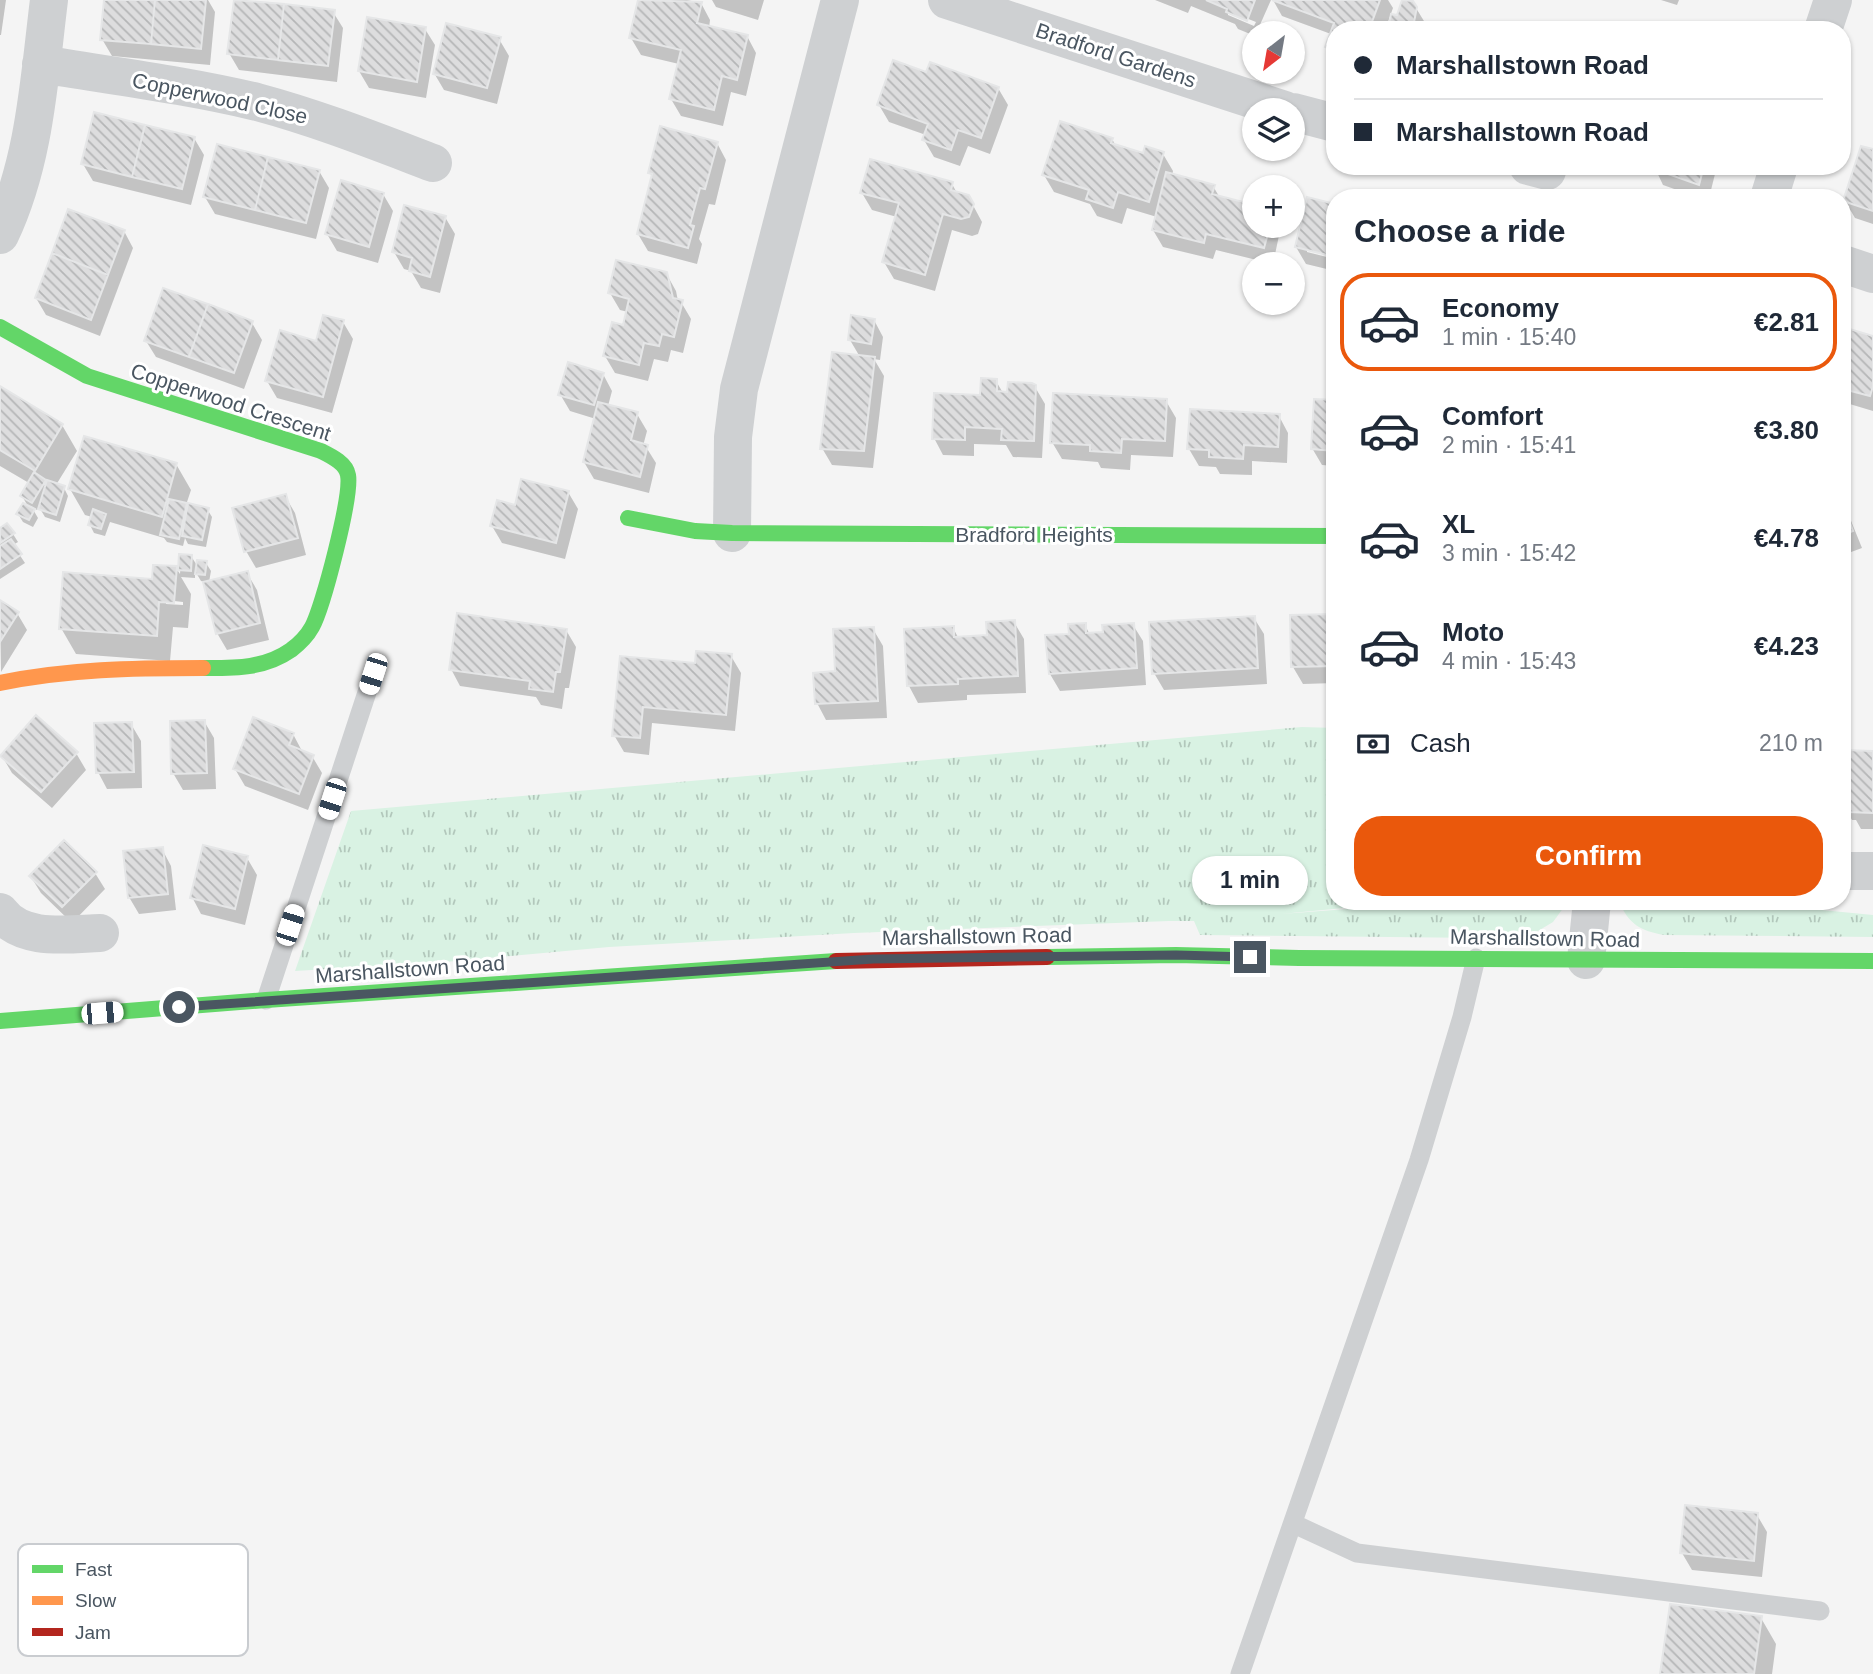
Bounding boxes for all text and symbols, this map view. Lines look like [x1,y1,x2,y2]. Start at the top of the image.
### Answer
street label: Bradford Gardens [1033,18,1199,92]
north arrow [1242,21,1306,84]
map controls [1242,21,1305,315]
text: Marshallstown Road [1396,50,1649,80]
street label: Copperwood Close [130,68,310,128]
button: layers [1242,98,1305,161]
text: Marshallstown Road [1396,117,1649,147]
button: + [1242,175,1305,238]
text: Choose a ride [1354,213,1566,249]
button: − [1242,252,1305,315]
icon: car [1358,291,1421,354]
text: Economy [1442,293,1559,323]
text: €2.81 [1754,307,1819,337]
text: 1 min · 15:40 [1442,324,1576,350]
street label: Copperwood Crescent [128,359,334,445]
icon: car [1358,399,1421,462]
text: Comfort [1442,401,1543,431]
text: €3.80 [1754,415,1819,445]
text: 2 min · 15:41 [1442,432,1576,458]
icon: car [1358,507,1421,570]
text: XL [1442,509,1475,539]
street label: Bradford Heights [955,523,1113,546]
text: €4.78 [1754,523,1819,553]
text: 3 min · 15:42 [1442,540,1576,566]
icon: car [1358,615,1421,678]
text: Moto [1442,617,1504,647]
text: €4.23 [1754,631,1819,661]
text: 4 min · 15:43 [1442,648,1576,674]
car [357,651,390,697]
icon: cash [1354,725,1392,763]
text: Cash [1410,728,1471,758]
text: 210 m [1759,730,1823,756]
car [316,776,349,822]
button: Confirm [1354,816,1823,896]
callout: 1 min [1192,856,1308,904]
text: 1 min [1220,867,1280,893]
car [274,902,307,948]
street label: Marshallstown Road [882,923,1072,949]
street label: Marshallstown Road [1450,925,1640,951]
route end [1234,941,1266,973]
street label: Marshallstown Road [314,951,506,987]
route start [163,991,195,1023]
car [81,1001,124,1025]
legend [18,1544,248,1656]
text: Fast [75,1559,113,1580]
text: Slow [75,1590,116,1611]
text: Jam [75,1622,111,1643]

